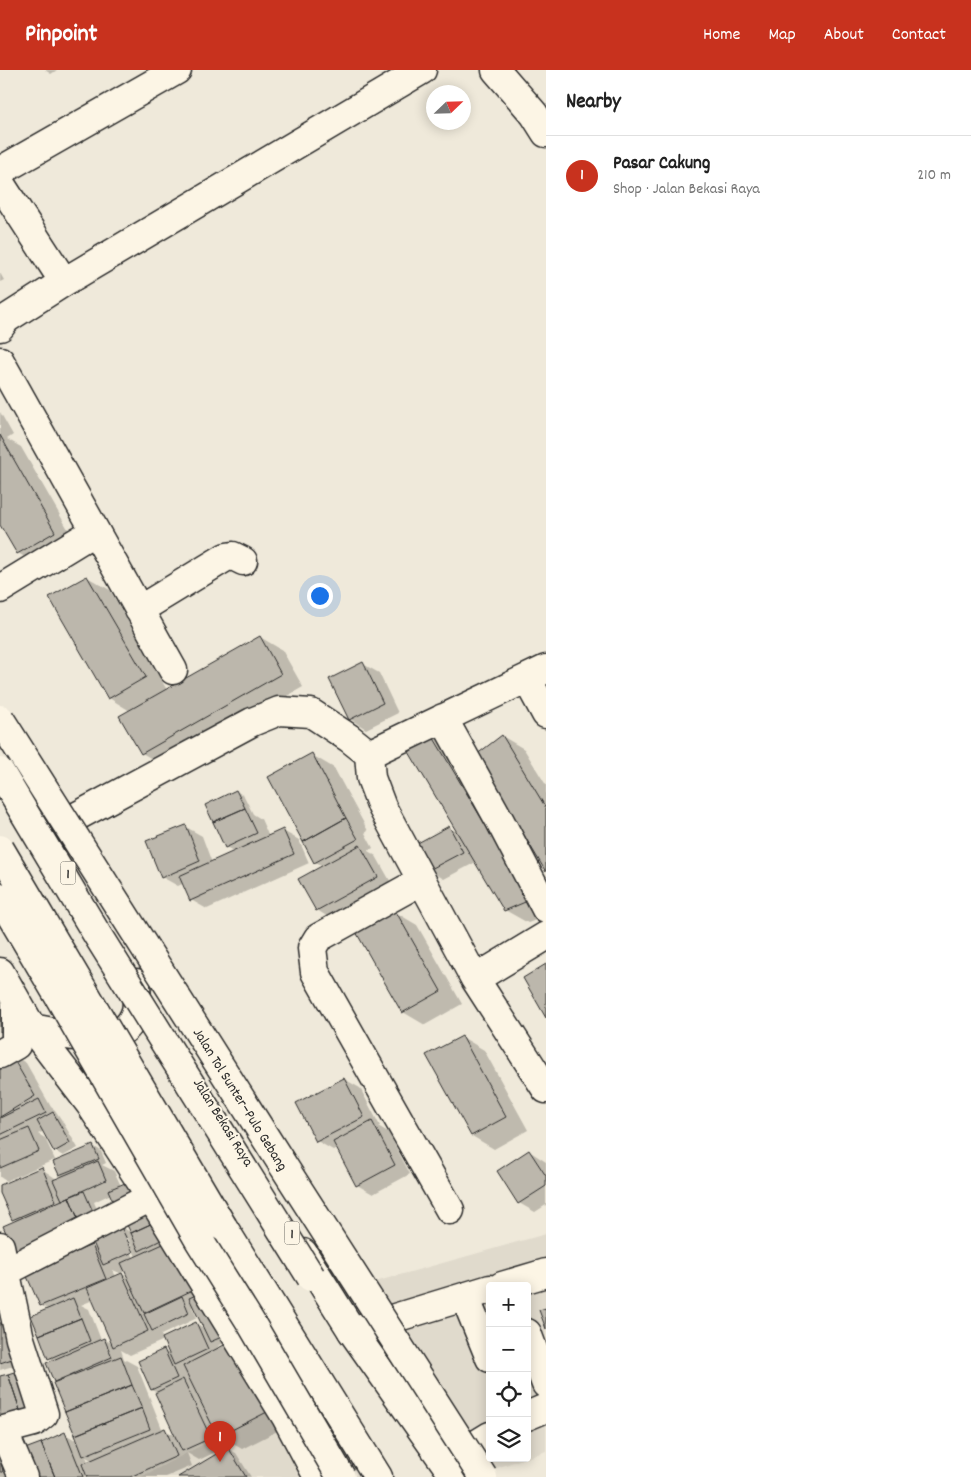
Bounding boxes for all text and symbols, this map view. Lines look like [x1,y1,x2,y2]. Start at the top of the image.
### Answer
text: Pinpoint [25,18,97,52]
text: Home [703,23,740,48]
text: Map [768,23,796,48]
text: About [824,23,864,48]
text: Contact [892,23,946,48]
north arrow [426,85,471,130]
text: Nearby [566,88,621,118]
text: Pasar Cakung [613,151,710,178]
text: 1 [580,164,584,187]
text: 210 m [917,164,951,187]
text: Shop · Jalan Bekasi Raya [613,178,760,201]
your location [307,583,333,609]
road number: 1 [60,861,76,884]
street label: Jalan Tol Sunter–Pulo Gebang [186,1024,292,1176]
street label: Jalan Bekasi Raya [186,1075,259,1172]
road number: 1 [284,1222,300,1244]
map controls [486,1282,531,1462]
button: + [486,1282,531,1327]
button: − [486,1327,531,1372]
button: locate [486,1372,531,1417]
button: layers [486,1417,531,1462]
pin: 1 [204,1421,236,1462]

